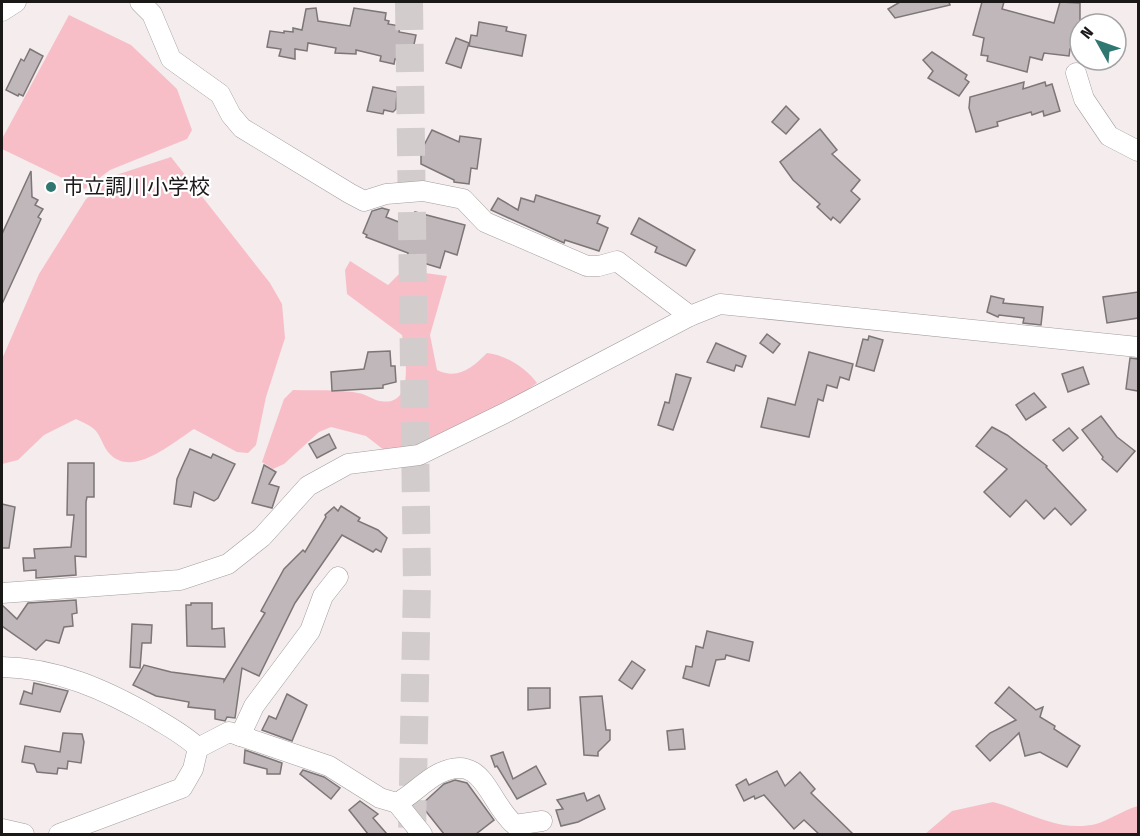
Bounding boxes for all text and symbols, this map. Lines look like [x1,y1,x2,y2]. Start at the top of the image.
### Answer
north arrow [1068,12,1128,72]
text: N [1077,23,1097,42]
place label: 市立調川小学校 [63,174,210,200]
marker: 市立調川小学校 [44,180,58,194]

